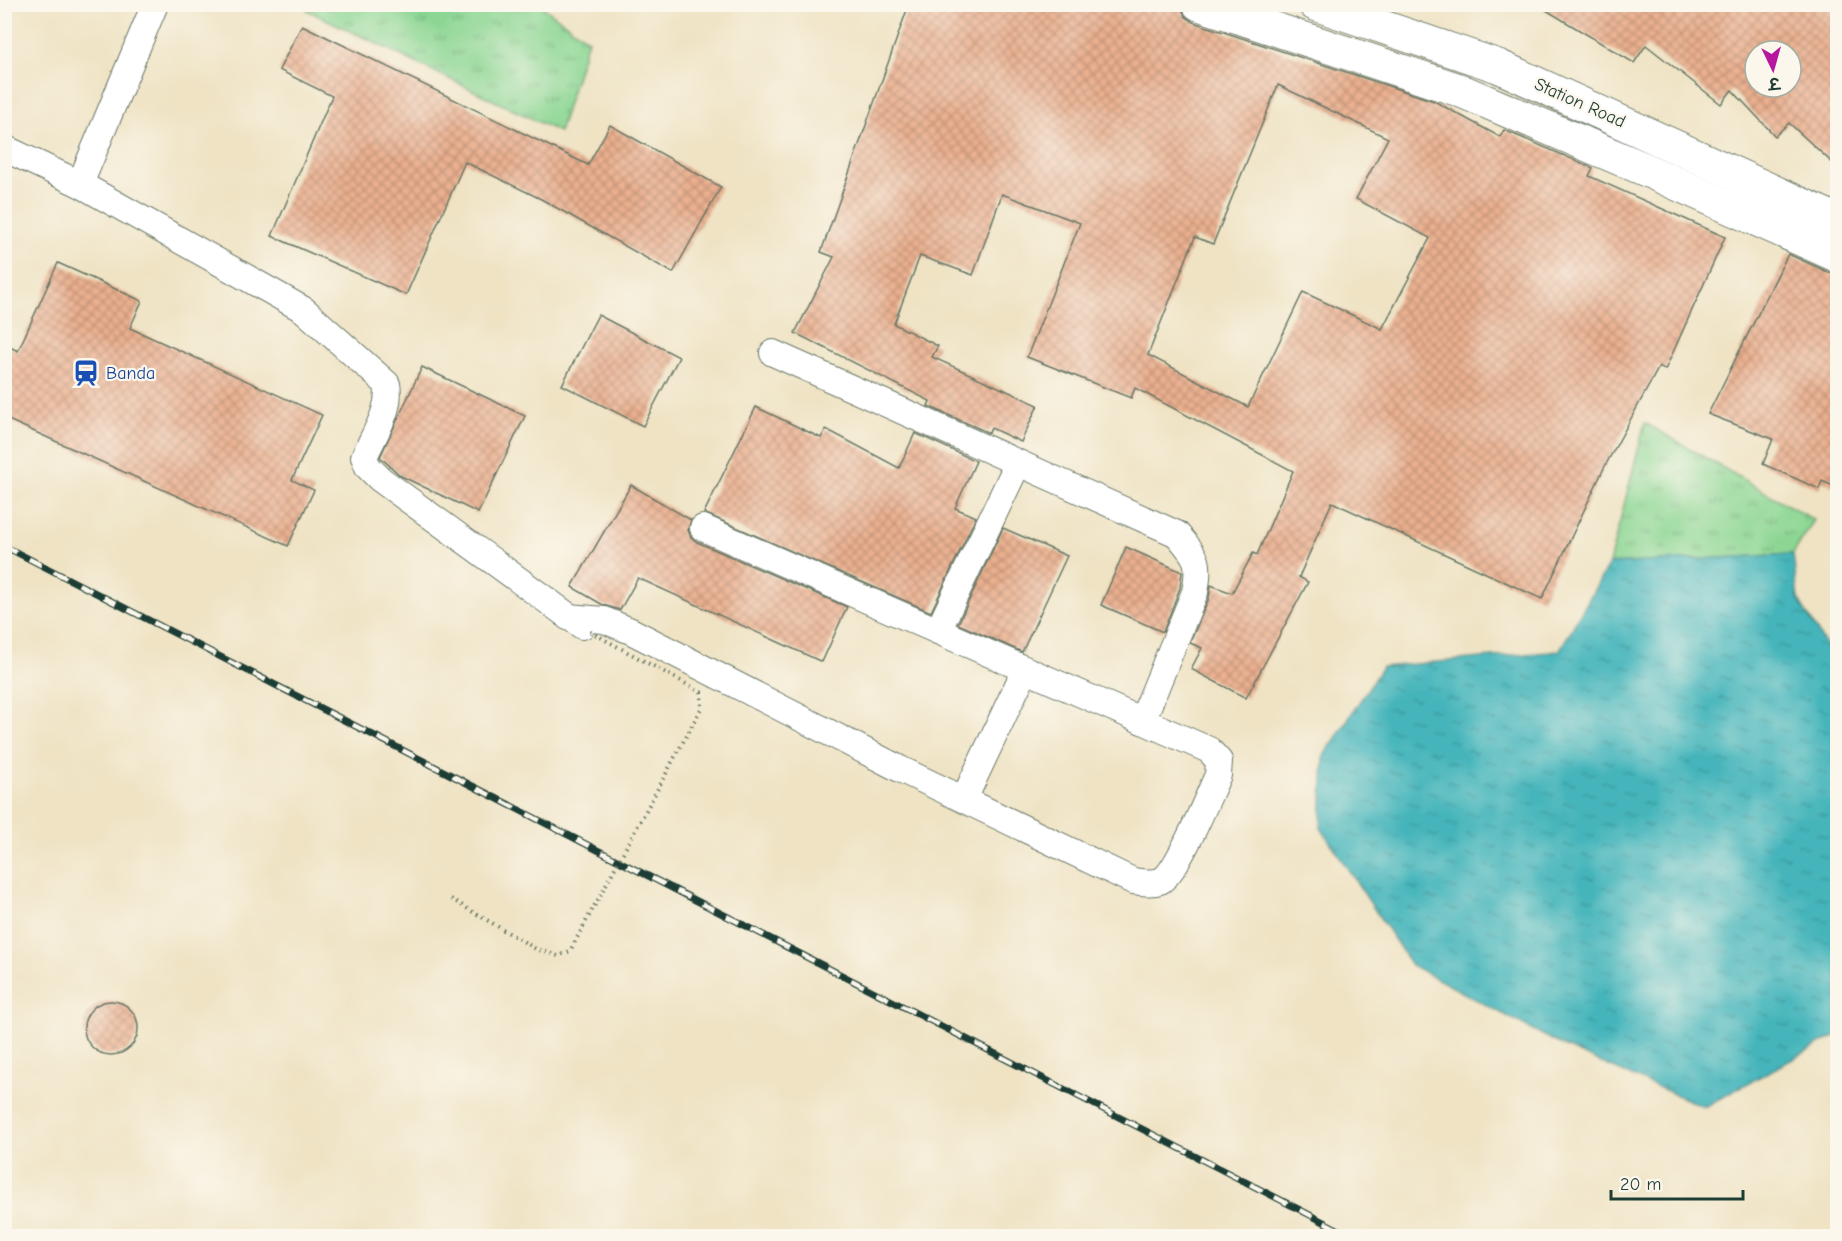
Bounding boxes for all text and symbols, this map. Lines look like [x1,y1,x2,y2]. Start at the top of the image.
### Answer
north arrow [1743,39,1803,99]
text: उ [1767,73,1782,92]
street label: Station Road [1531,74,1629,132]
station icon: Banda [71,358,101,388]
place label: Banda [106,363,155,384]
scale bar [1611,1163,1743,1201]
text: 20 m [1620,1174,1661,1195]

